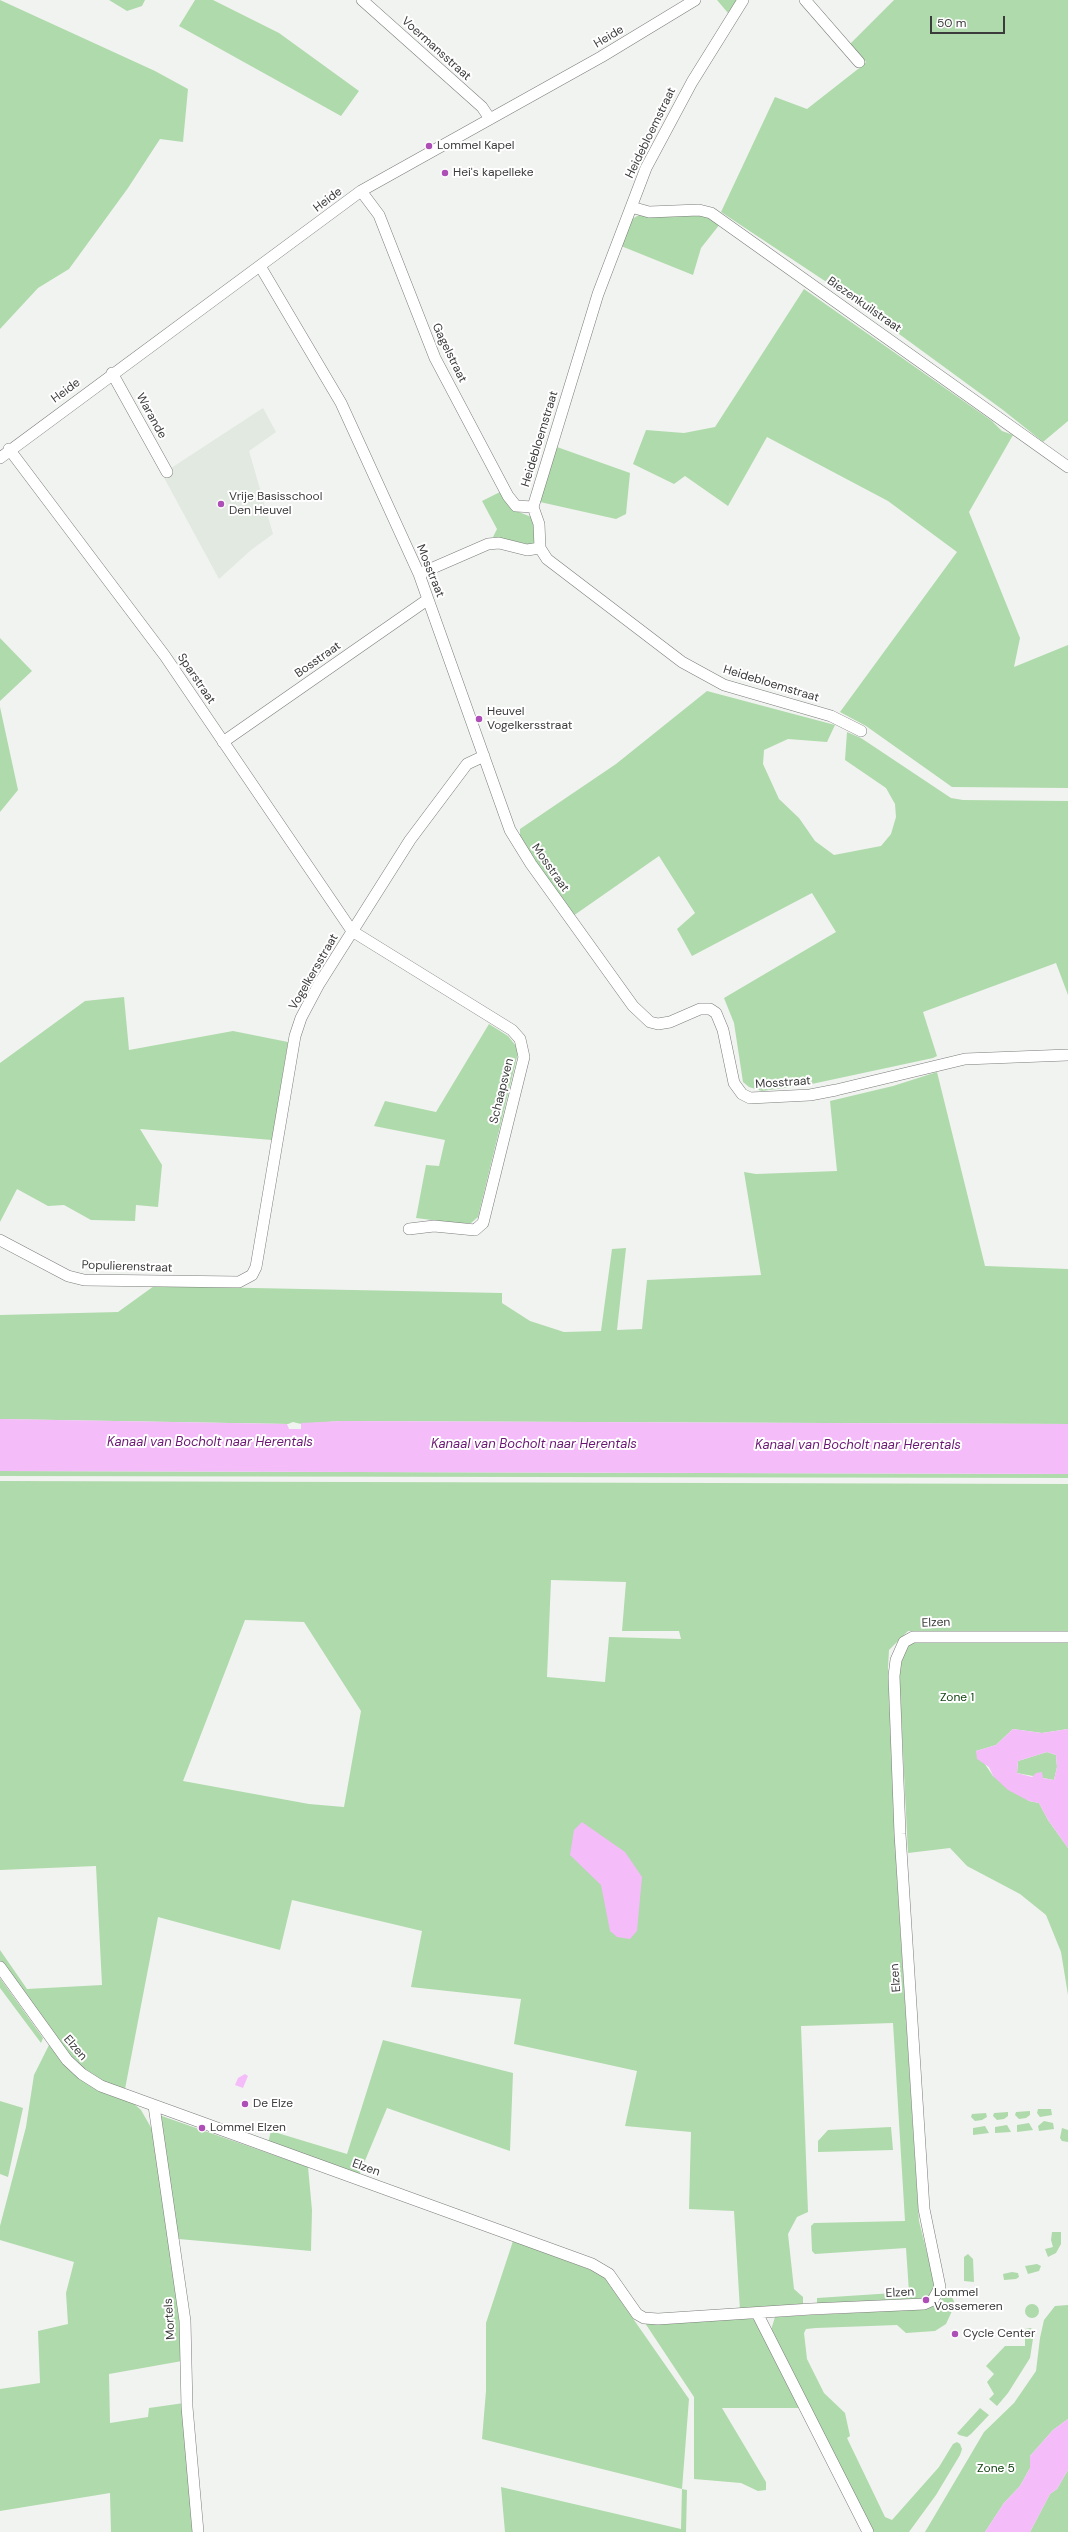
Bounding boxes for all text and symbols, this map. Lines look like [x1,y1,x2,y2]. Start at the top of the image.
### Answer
scale bar [932,8,1007,34]
street label: Voermansstraat [398,14,474,84]
text: 50 m [937,15,966,31]
street label: Heide [591,23,627,51]
street label: Heidebloemstraat [623,85,679,181]
place label: Lommel Kapel [437,139,515,153]
marker: Lommel Kapel [424,141,434,151]
place label: Hei's kapelleke [453,166,533,180]
marker: Hei's kapelleke [440,168,450,178]
street label: Heide [311,185,345,215]
street label: Biezenkuilstraat [824,274,904,336]
street label: Gagelstraat [428,321,470,385]
street label: Heide [49,376,83,406]
street label: Heidebloemstraat [519,389,561,489]
street label: Warande [133,391,169,441]
place label: Vrije Basisschool Den Heuvel [229,490,322,518]
marker: Vrije Basisschool Den Heuvel [216,499,226,509]
street label: Mosstraat [413,542,447,600]
street label: Bosstraat [292,639,344,681]
street label: Sparstraat [174,651,218,707]
street label: Heidebloemstraat [721,663,821,705]
place label: Heuvel Vogelkersstraat [487,705,572,733]
marker: Heuvel Vogelkersstraat [474,714,484,724]
street label: Mosstraat [528,841,572,895]
street label: Vogelkersstraat [286,931,342,1013]
street label: Schaapsven [487,1057,517,1125]
street label: Mosstraat [755,1074,811,1092]
street label: Populierenstraat [81,1258,173,1276]
water label: Kanaal van Bocholt naar Herentals [107,1435,313,1451]
water label: Kanaal van Bocholt naar Herentals [431,1437,637,1453]
water label: Kanaal van Bocholt naar Herentals [755,1438,961,1454]
street label: Elzen [921,1615,951,1631]
park label: Zone 1 [940,1691,974,1705]
street label: Elzen [888,1963,904,1993]
street label: Elzen [60,2032,90,2064]
place label: De Elze [253,2097,293,2111]
marker: De Elze [240,2099,250,2109]
place label: Lommel Elzen [210,2121,286,2135]
marker: Lommel Elzen [197,2123,207,2133]
street label: Elzen [350,2157,382,2179]
street label: Elzen [885,2285,915,2301]
place label: Lommel Vossemeren [934,2286,1003,2314]
marker: Lommel Vossemeren [921,2295,931,2305]
street label: Mortels [161,2298,179,2340]
place label: Cycle Center [963,2327,1035,2341]
marker: Cycle Center [950,2329,960,2339]
park label: Zone 5 [977,2462,1015,2476]

